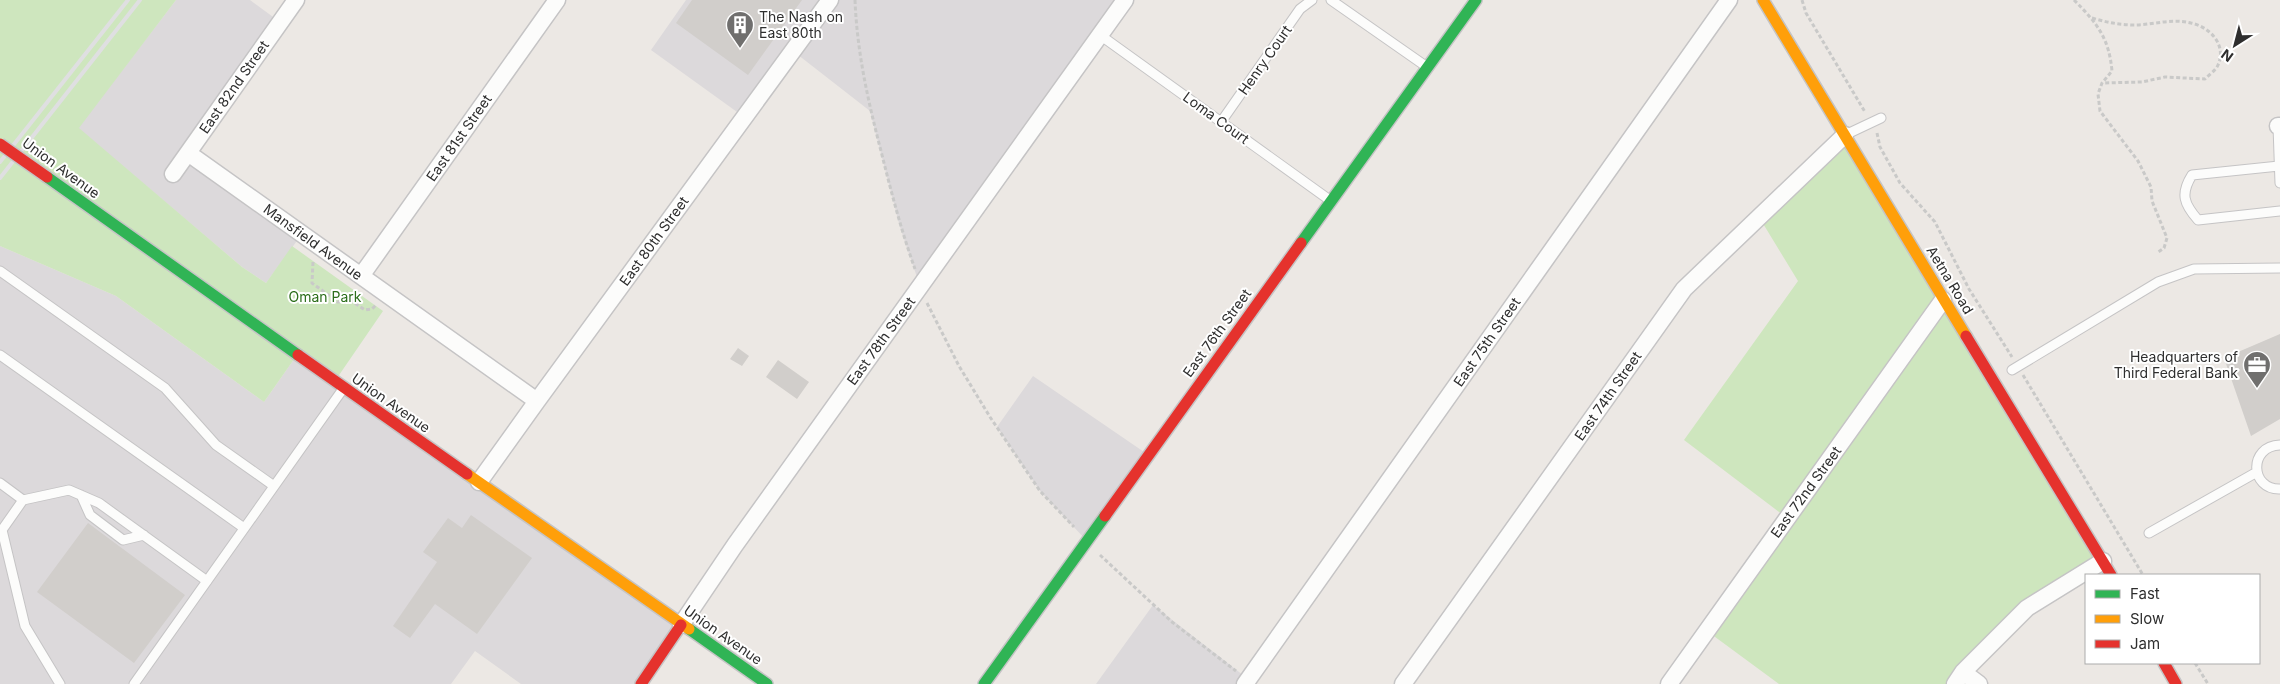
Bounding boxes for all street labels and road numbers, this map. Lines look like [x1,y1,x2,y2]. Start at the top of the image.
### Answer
street label: Henry Court [1234,21,1295,98]
street label: East 82nd Street [195,37,272,137]
street label: Loma Court [1180,88,1253,147]
street label: East 81st Street [422,91,495,184]
street label: Union Avenue [19,134,103,201]
street label: East 80th Street [616,192,692,289]
street label: Mansfield Avenue [261,200,366,283]
street label: Aetna Road [1924,243,1977,317]
street label: East 76th Street [1179,285,1255,380]
street label: East 78th Street [843,293,919,388]
street label: East 75th Street [1450,294,1524,390]
street label: East 74th Street [1571,348,1645,443]
street label: Union Avenue [349,369,434,436]
street label: East 72nd Street [1767,442,1845,541]
street label: Union Avenue [681,601,766,668]

